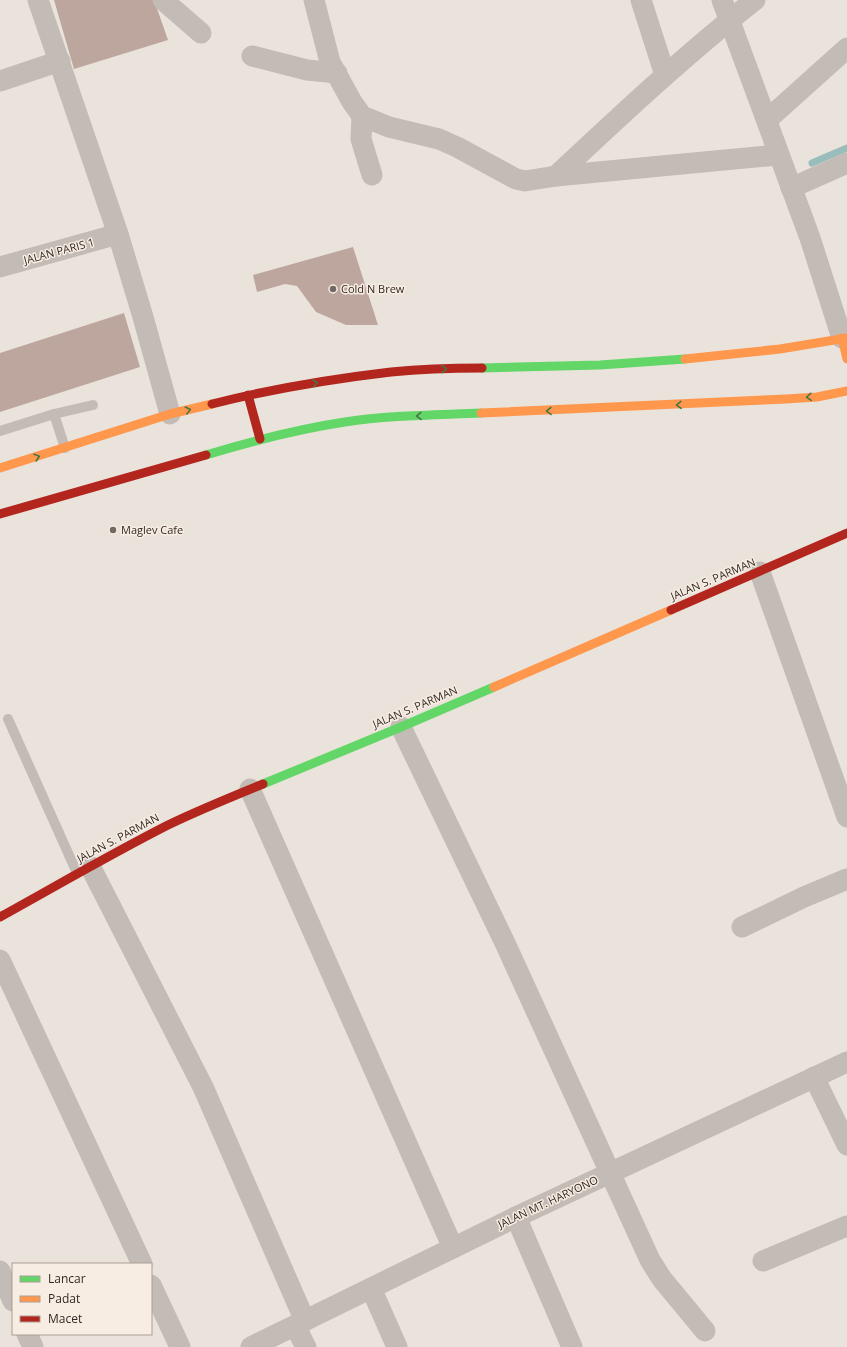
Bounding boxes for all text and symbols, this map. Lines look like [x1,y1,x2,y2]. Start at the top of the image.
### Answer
street label: JALAN PARIS 1 [21,234,96,267]
place label: Cold N Brew [341,281,405,296]
marker: Cold N Brew [328,284,338,294]
one-way arrow [441,365,447,374]
one-way arrow [312,380,318,388]
one-way arrow [806,393,812,402]
one-way arrow [676,400,682,409]
one-way arrow [184,406,191,415]
one-way arrow [546,407,552,415]
one-way arrow [416,412,422,421]
one-way arrow [33,453,40,461]
place label: Maglev Cafe [121,522,183,537]
marker: Maglev Cafe [108,525,118,535]
street label: JALAN S. PARMAN [667,554,758,604]
street label: JALAN S. PARMAN [369,682,460,732]
street label: JALAN S. PARMAN [73,810,161,866]
street label: JALAN MT. HARYONO [494,1172,600,1232]
legend [12,1263,152,1335]
text: Lancar [48,1270,86,1287]
text: Padat [48,1290,80,1307]
text: Macet [48,1310,82,1327]

